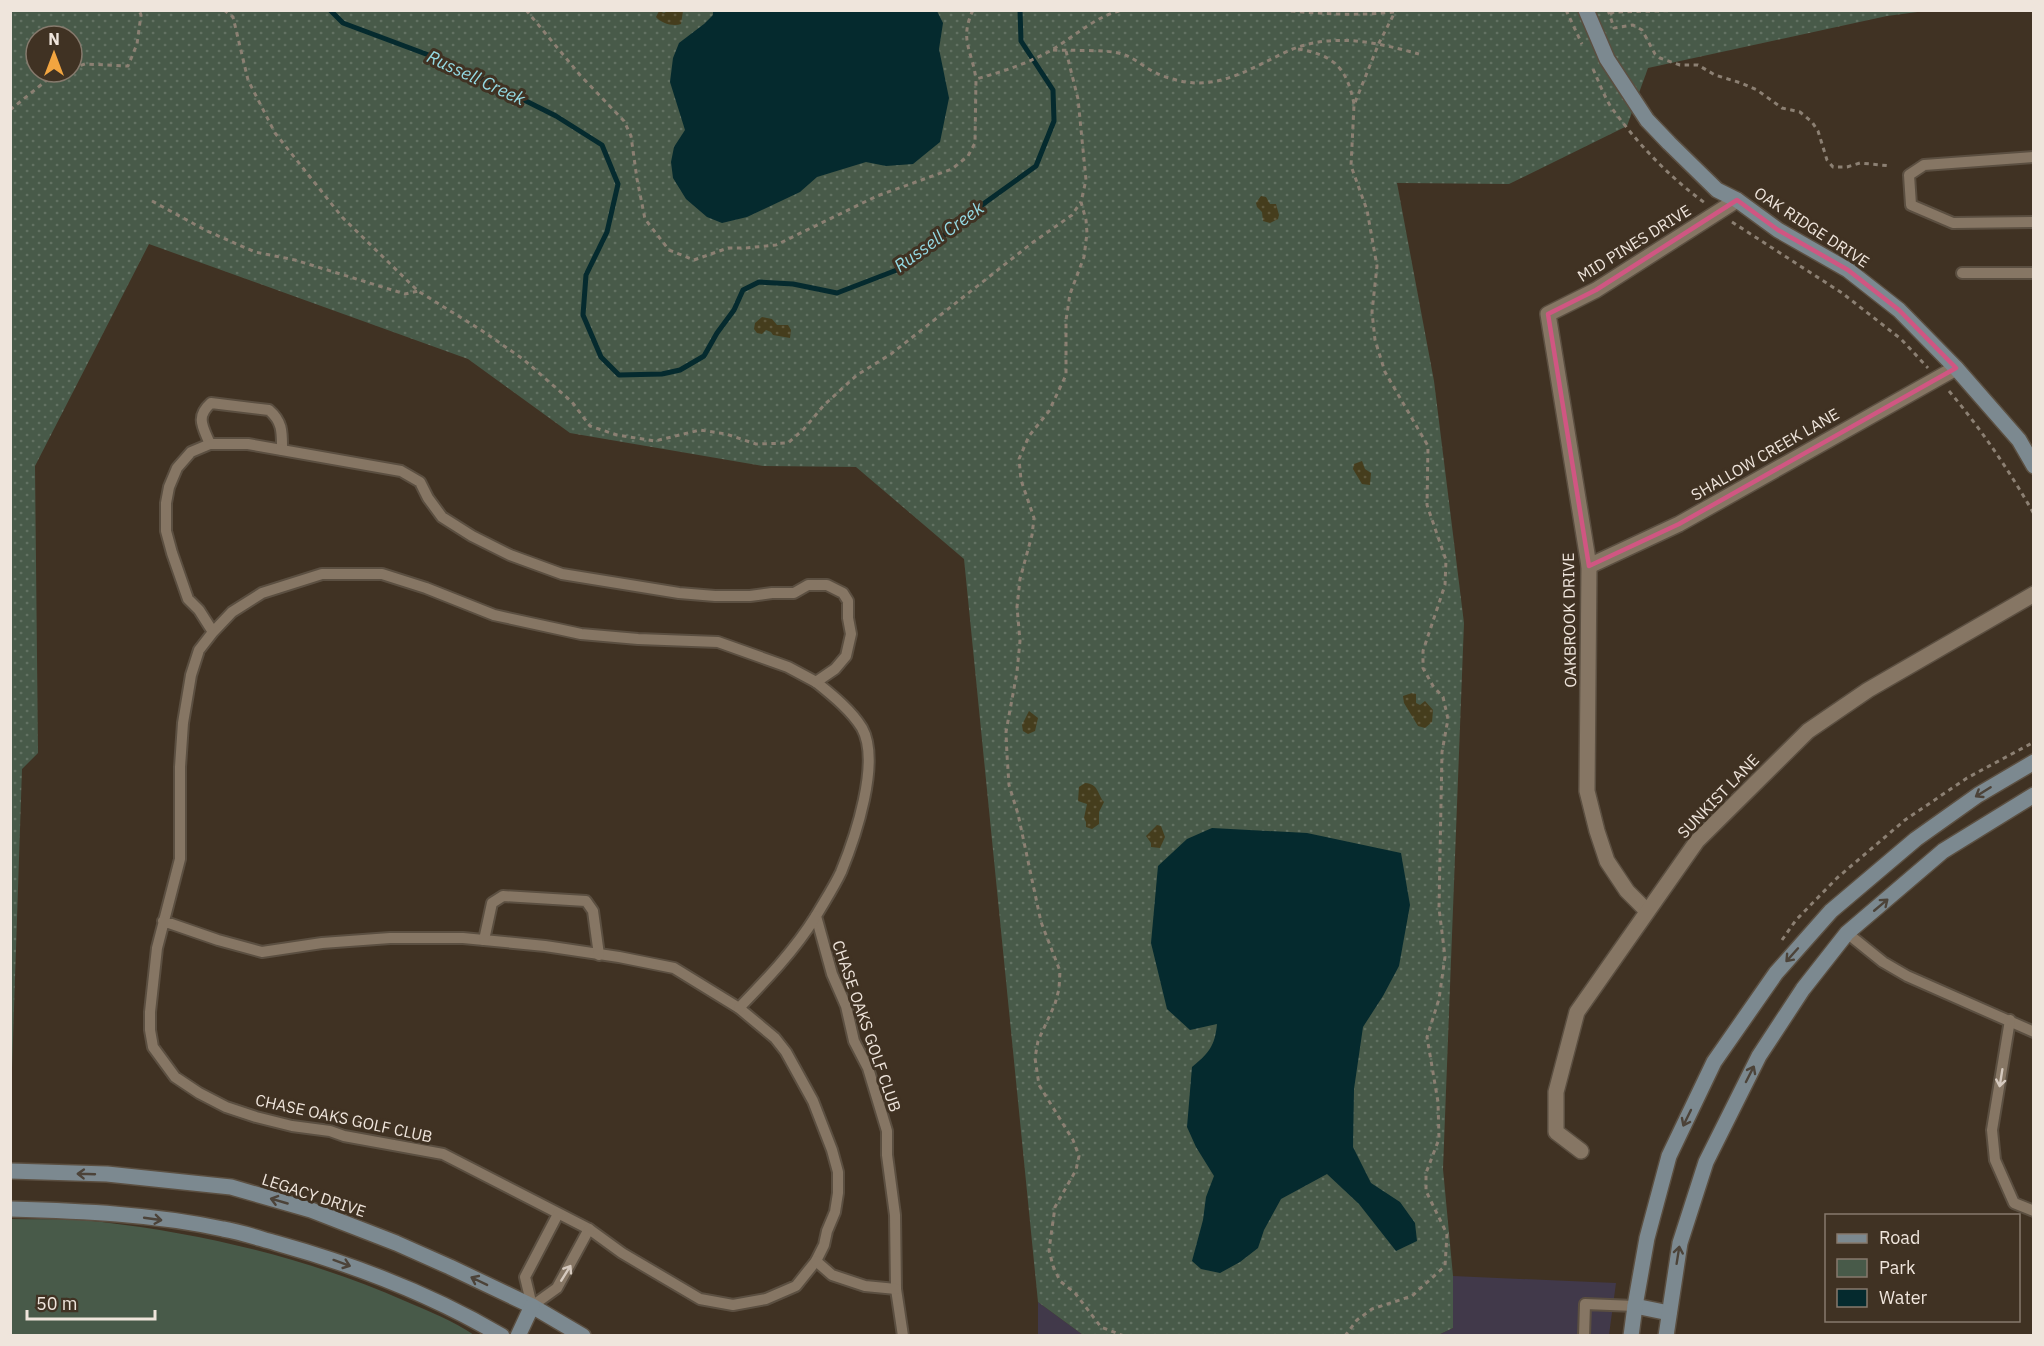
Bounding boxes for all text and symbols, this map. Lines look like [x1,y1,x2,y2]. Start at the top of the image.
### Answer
north arrow [24,24,84,84]
text: N [48,29,60,49]
water label: Russell Creek [423,45,530,111]
street label: OAK RIDGE DRIVE [1751,182,1873,272]
water label: Russell Creek [889,196,989,277]
street label: MID PINES DRIVE [1574,200,1694,286]
street label: SHALLOW CREEK LANE [1687,403,1843,505]
street label: OAKBROOK DRIVE [1558,552,1580,688]
street label: SUNKIST LANE [1673,750,1763,842]
one-way arrow [1975,786,1992,798]
one-way arrow [1873,898,1889,911]
street label: CHASE OAKS GOLF CLUB [828,937,906,1115]
one-way arrow [1785,947,1799,962]
one-way arrow [1744,1066,1756,1084]
one-way arrow [1995,1068,2006,1087]
street label: CHASE OAKS GOLF CLUB [254,1089,434,1147]
one-way arrow [1680,1108,1692,1126]
one-way arrow [77,1168,97,1179]
street label: LEGACY DRIVE [260,1169,368,1221]
one-way arrow [270,1194,289,1206]
one-way arrow [142,1213,162,1224]
legend [1825,1214,2020,1322]
text: Road [1879,1226,1920,1249]
one-way arrow [1673,1245,1684,1265]
text: Park [1879,1256,1916,1279]
one-way arrow [332,1259,351,1270]
one-way arrow [560,1264,573,1281]
one-way arrow [470,1274,488,1286]
scale bar [27,1283,154,1321]
text: Water [1879,1286,1928,1309]
text: 50 m [36,1292,78,1315]

